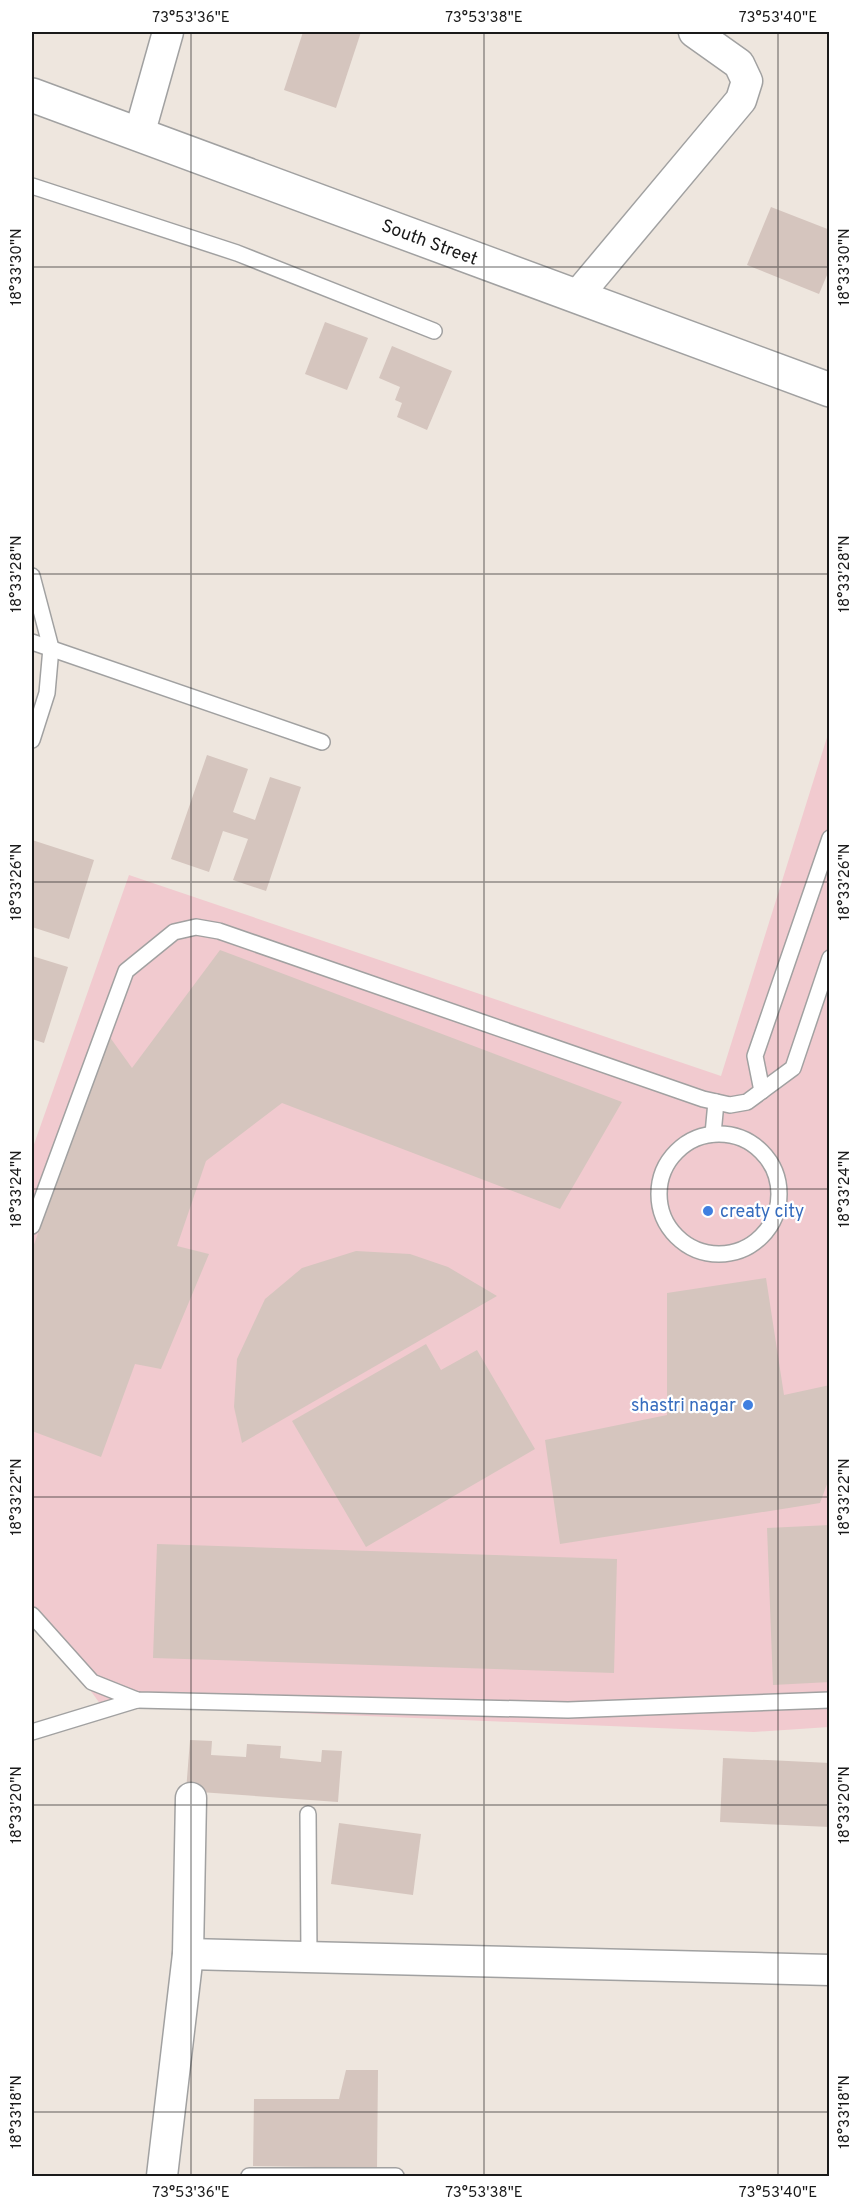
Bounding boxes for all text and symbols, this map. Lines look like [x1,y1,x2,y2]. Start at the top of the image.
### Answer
text: 73°53'36"E [152,9,230,28]
text: 73°53'38"E [445,9,523,28]
text: 73°53'40"E [739,9,817,28]
street label: South Street [378,215,481,272]
text: 18°33'30"N [8,228,27,306]
text: 18°33'30"N [836,228,855,306]
text: 18°33'28"N [8,535,27,613]
text: 18°33'28"N [836,535,855,613]
text: 18°33'26"N [8,844,27,920]
text: 18°33'26"N [836,844,855,920]
text: 18°33'24"N [8,1150,27,1228]
text: 18°33'24"N [836,1150,855,1228]
place label: creaty city [720,1201,804,1224]
marker: creaty city [701,1204,715,1218]
place label: shastri nagar [631,1395,736,1418]
marker: shastri nagar [741,1398,755,1412]
text: 18°33'22"N [8,1458,27,1536]
text: 18°33'22"N [836,1458,855,1536]
text: 18°33'20"N [8,1766,27,1844]
text: 18°33'20"N [836,1766,855,1844]
text: 18°33'18"N [8,2075,27,2149]
text: 18°33'18"N [836,2075,855,2149]
text: 73°53'36"E [152,2184,230,2203]
text: 73°53'38"E [445,2184,523,2203]
text: 73°53'40"E [739,2184,817,2203]

